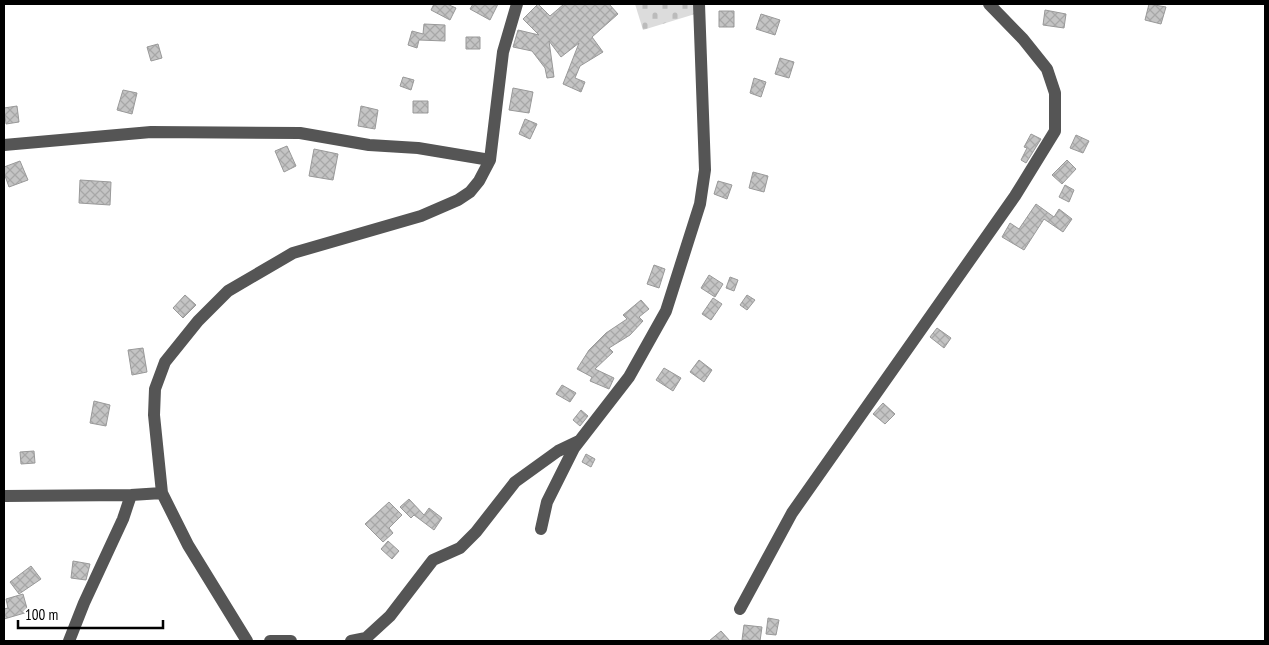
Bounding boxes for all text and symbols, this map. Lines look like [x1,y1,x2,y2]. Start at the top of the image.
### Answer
scale bar [18,598,162,630]
text: 100 m [25,605,58,624]

